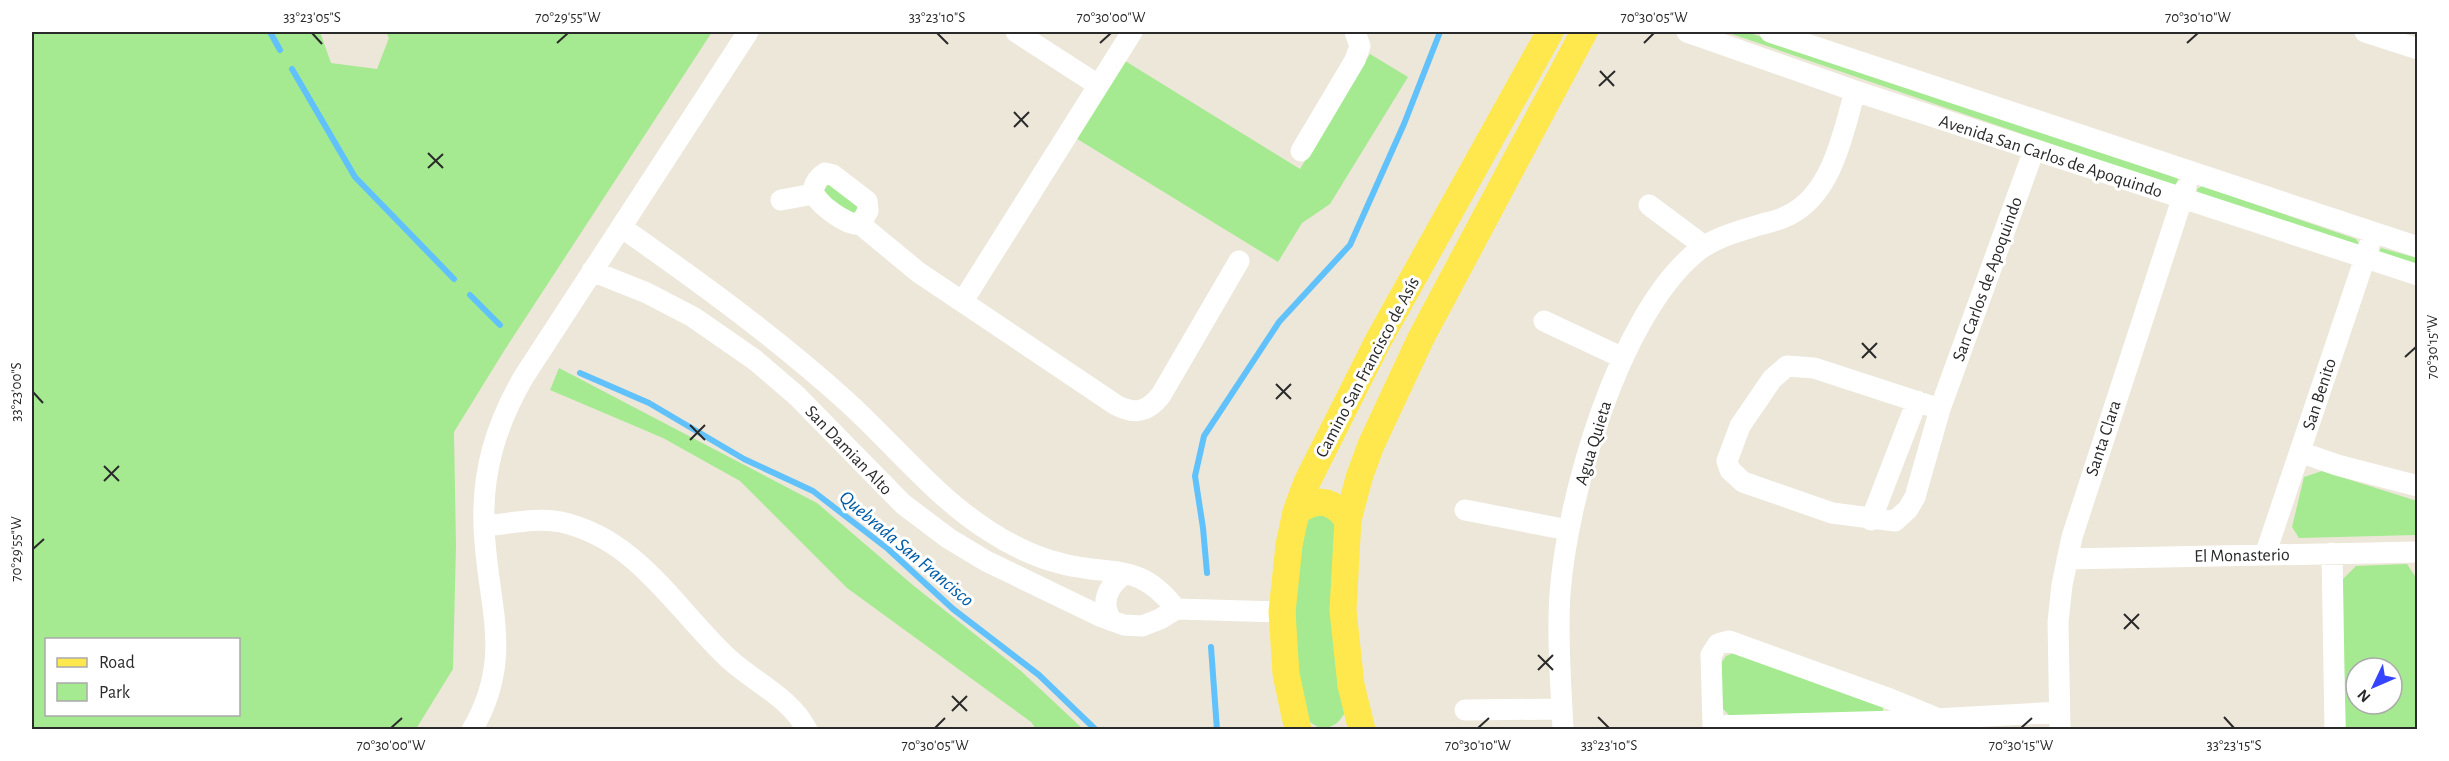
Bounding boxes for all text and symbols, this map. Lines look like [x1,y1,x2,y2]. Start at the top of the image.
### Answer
text: 33°23'05"S [283,10,341,25]
text: 70°29'55"W [535,10,601,25]
text: 33°23'10"S [909,10,965,25]
text: 70°30'00"W [1077,10,1146,25]
text: 70°30'05"W [1620,10,1688,25]
text: 70°30'10"W [2165,10,2232,25]
street label: Avenida San Carlos de Apoquindo [1937,112,2165,202]
street label: San Carlos de Apoquindo [1950,195,2026,364]
street label: Camino San Francisco de Asís [1313,274,1423,461]
text: 70°30'15"W [2425,314,2440,379]
street label: San Benito [2300,356,2340,432]
text: 33°23'00"S [9,362,24,422]
street label: Santa Clara [2083,398,2125,478]
street label: Agua Quieta [1573,399,1615,488]
street label: San Damian Alto [801,402,895,499]
water label: Quebrada San Francisco [836,487,977,610]
text: 70°29'55"W [9,516,24,582]
street label: El Monasterio [2194,546,2290,566]
legend [45,638,240,716]
text: Road [99,654,135,672]
north arrow [2344,656,2404,716]
text: Park [99,684,131,702]
text: N [2354,686,2374,705]
text: 70°30'00"W [357,738,426,753]
text: 70°30'05"W [901,738,969,753]
text: 70°30'10"W [1445,738,1512,753]
text: 33°23'10"S [1581,738,1637,753]
text: 70°30'15"W [1989,738,2054,753]
text: 33°23'15"S [2207,738,2261,753]

